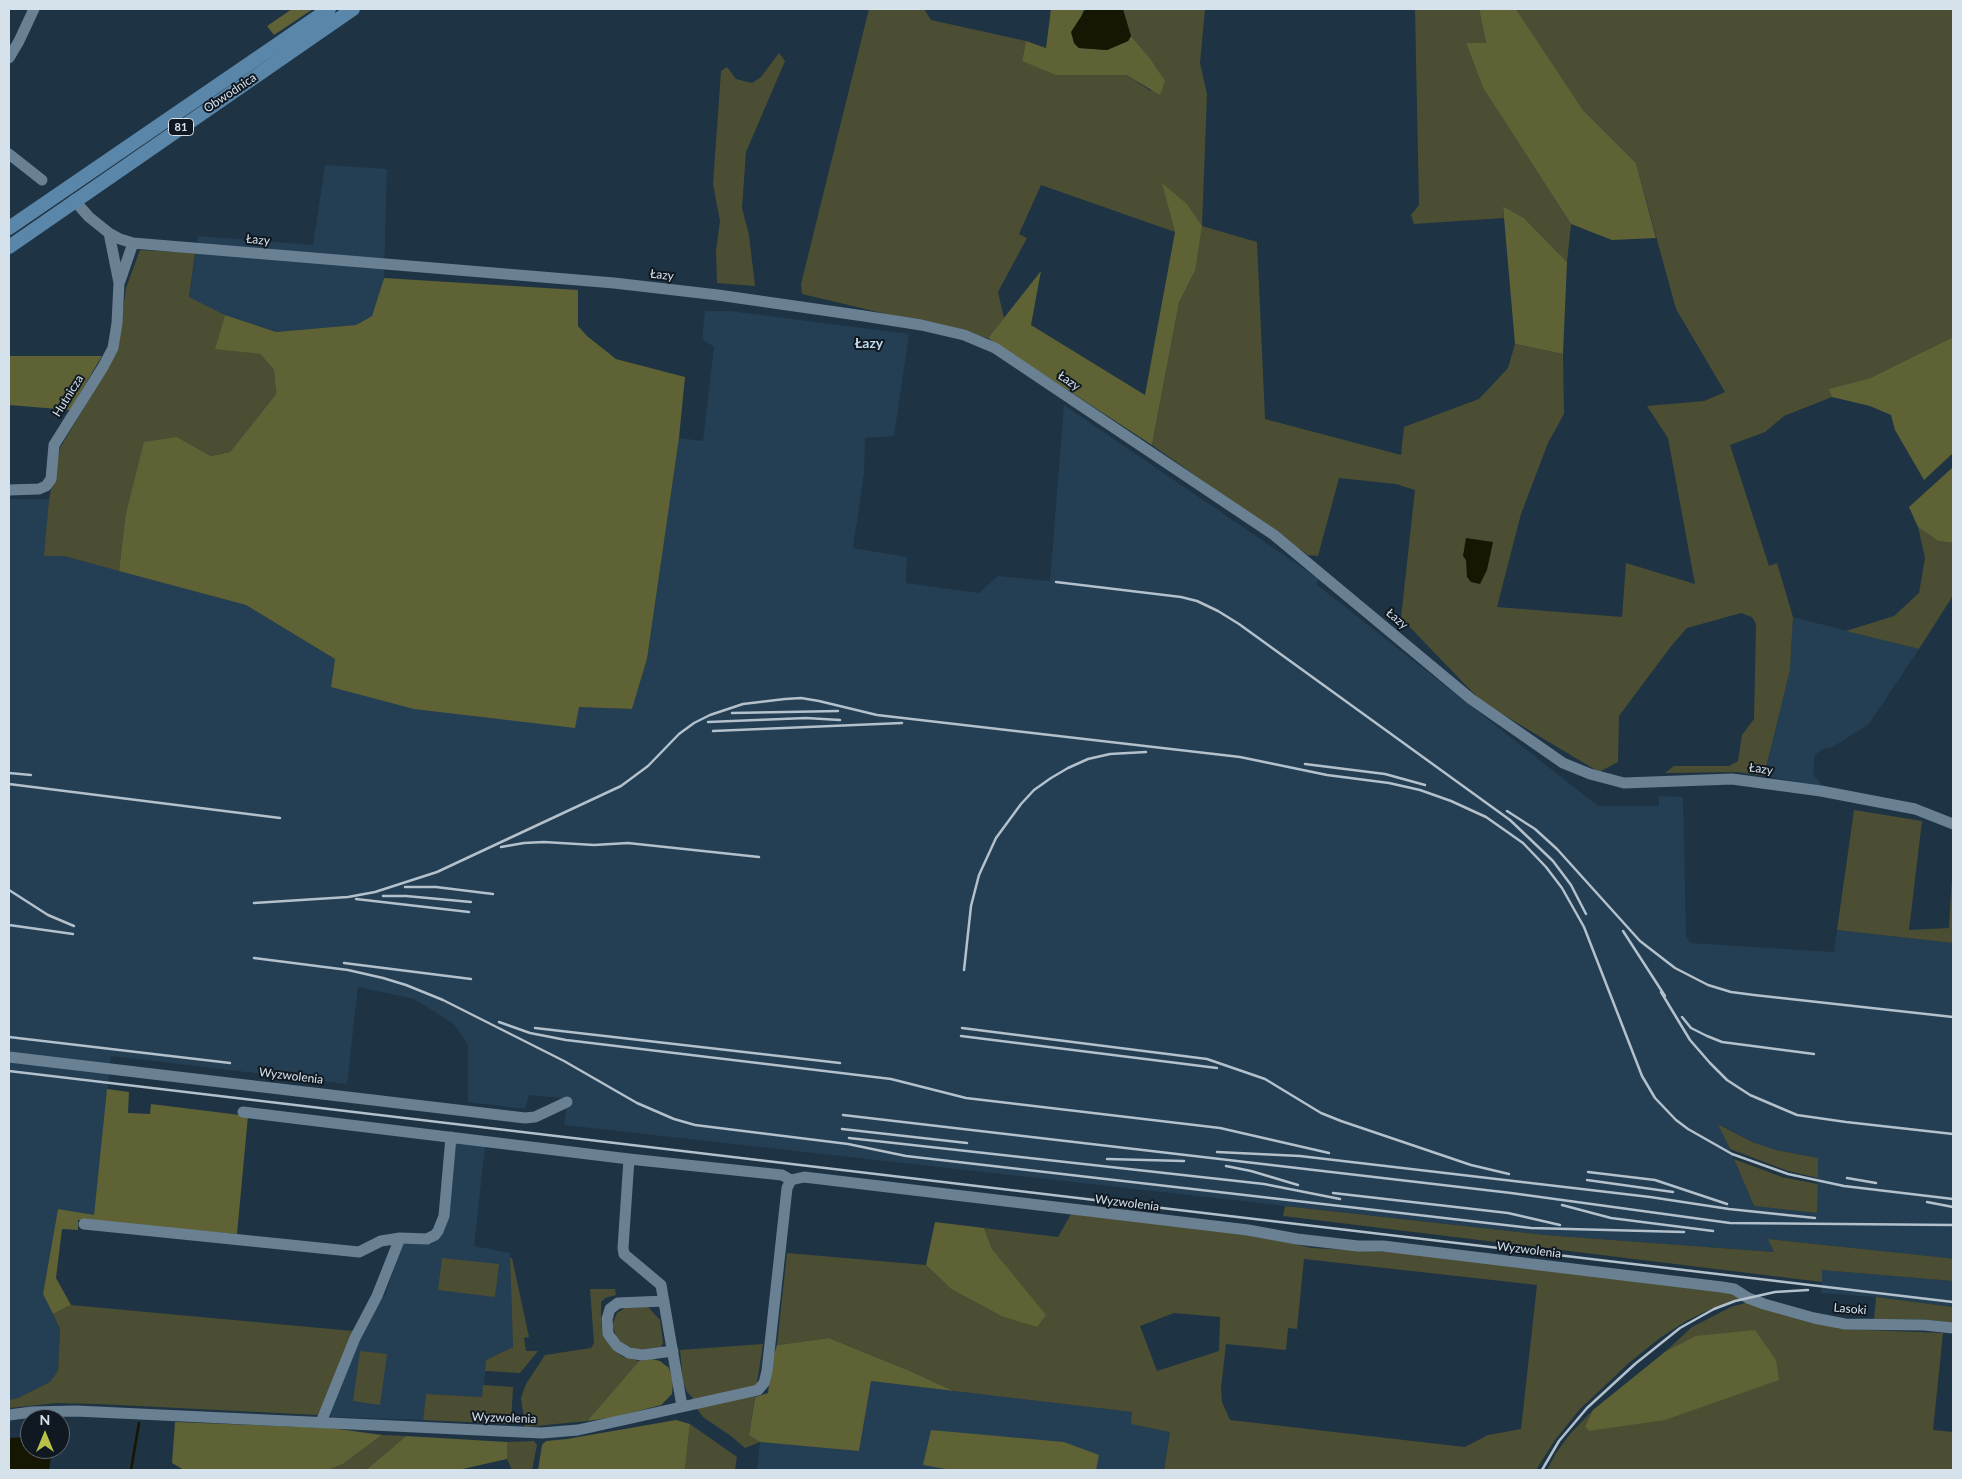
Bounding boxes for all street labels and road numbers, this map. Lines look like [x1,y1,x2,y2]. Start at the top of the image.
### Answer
street label: Obwodnica [201,70,259,116]
road number: 81 [168,118,194,136]
street label: Łazy [245,232,271,248]
street label: Łazy [649,267,675,283]
street label: Łazy [1055,368,1083,394]
street label: Hutnicza [50,372,86,420]
street label: Łazy [1383,606,1411,632]
street label: Łazy [1748,760,1774,778]
street label: Wyzwolenia [258,1065,324,1087]
street label: Wyzwolenia [1094,1192,1160,1214]
street label: Wyzwolenia [1496,1239,1562,1261]
street label: Lasoki [1833,1300,1867,1318]
street label: Wyzwolenia [471,1410,537,1426]

